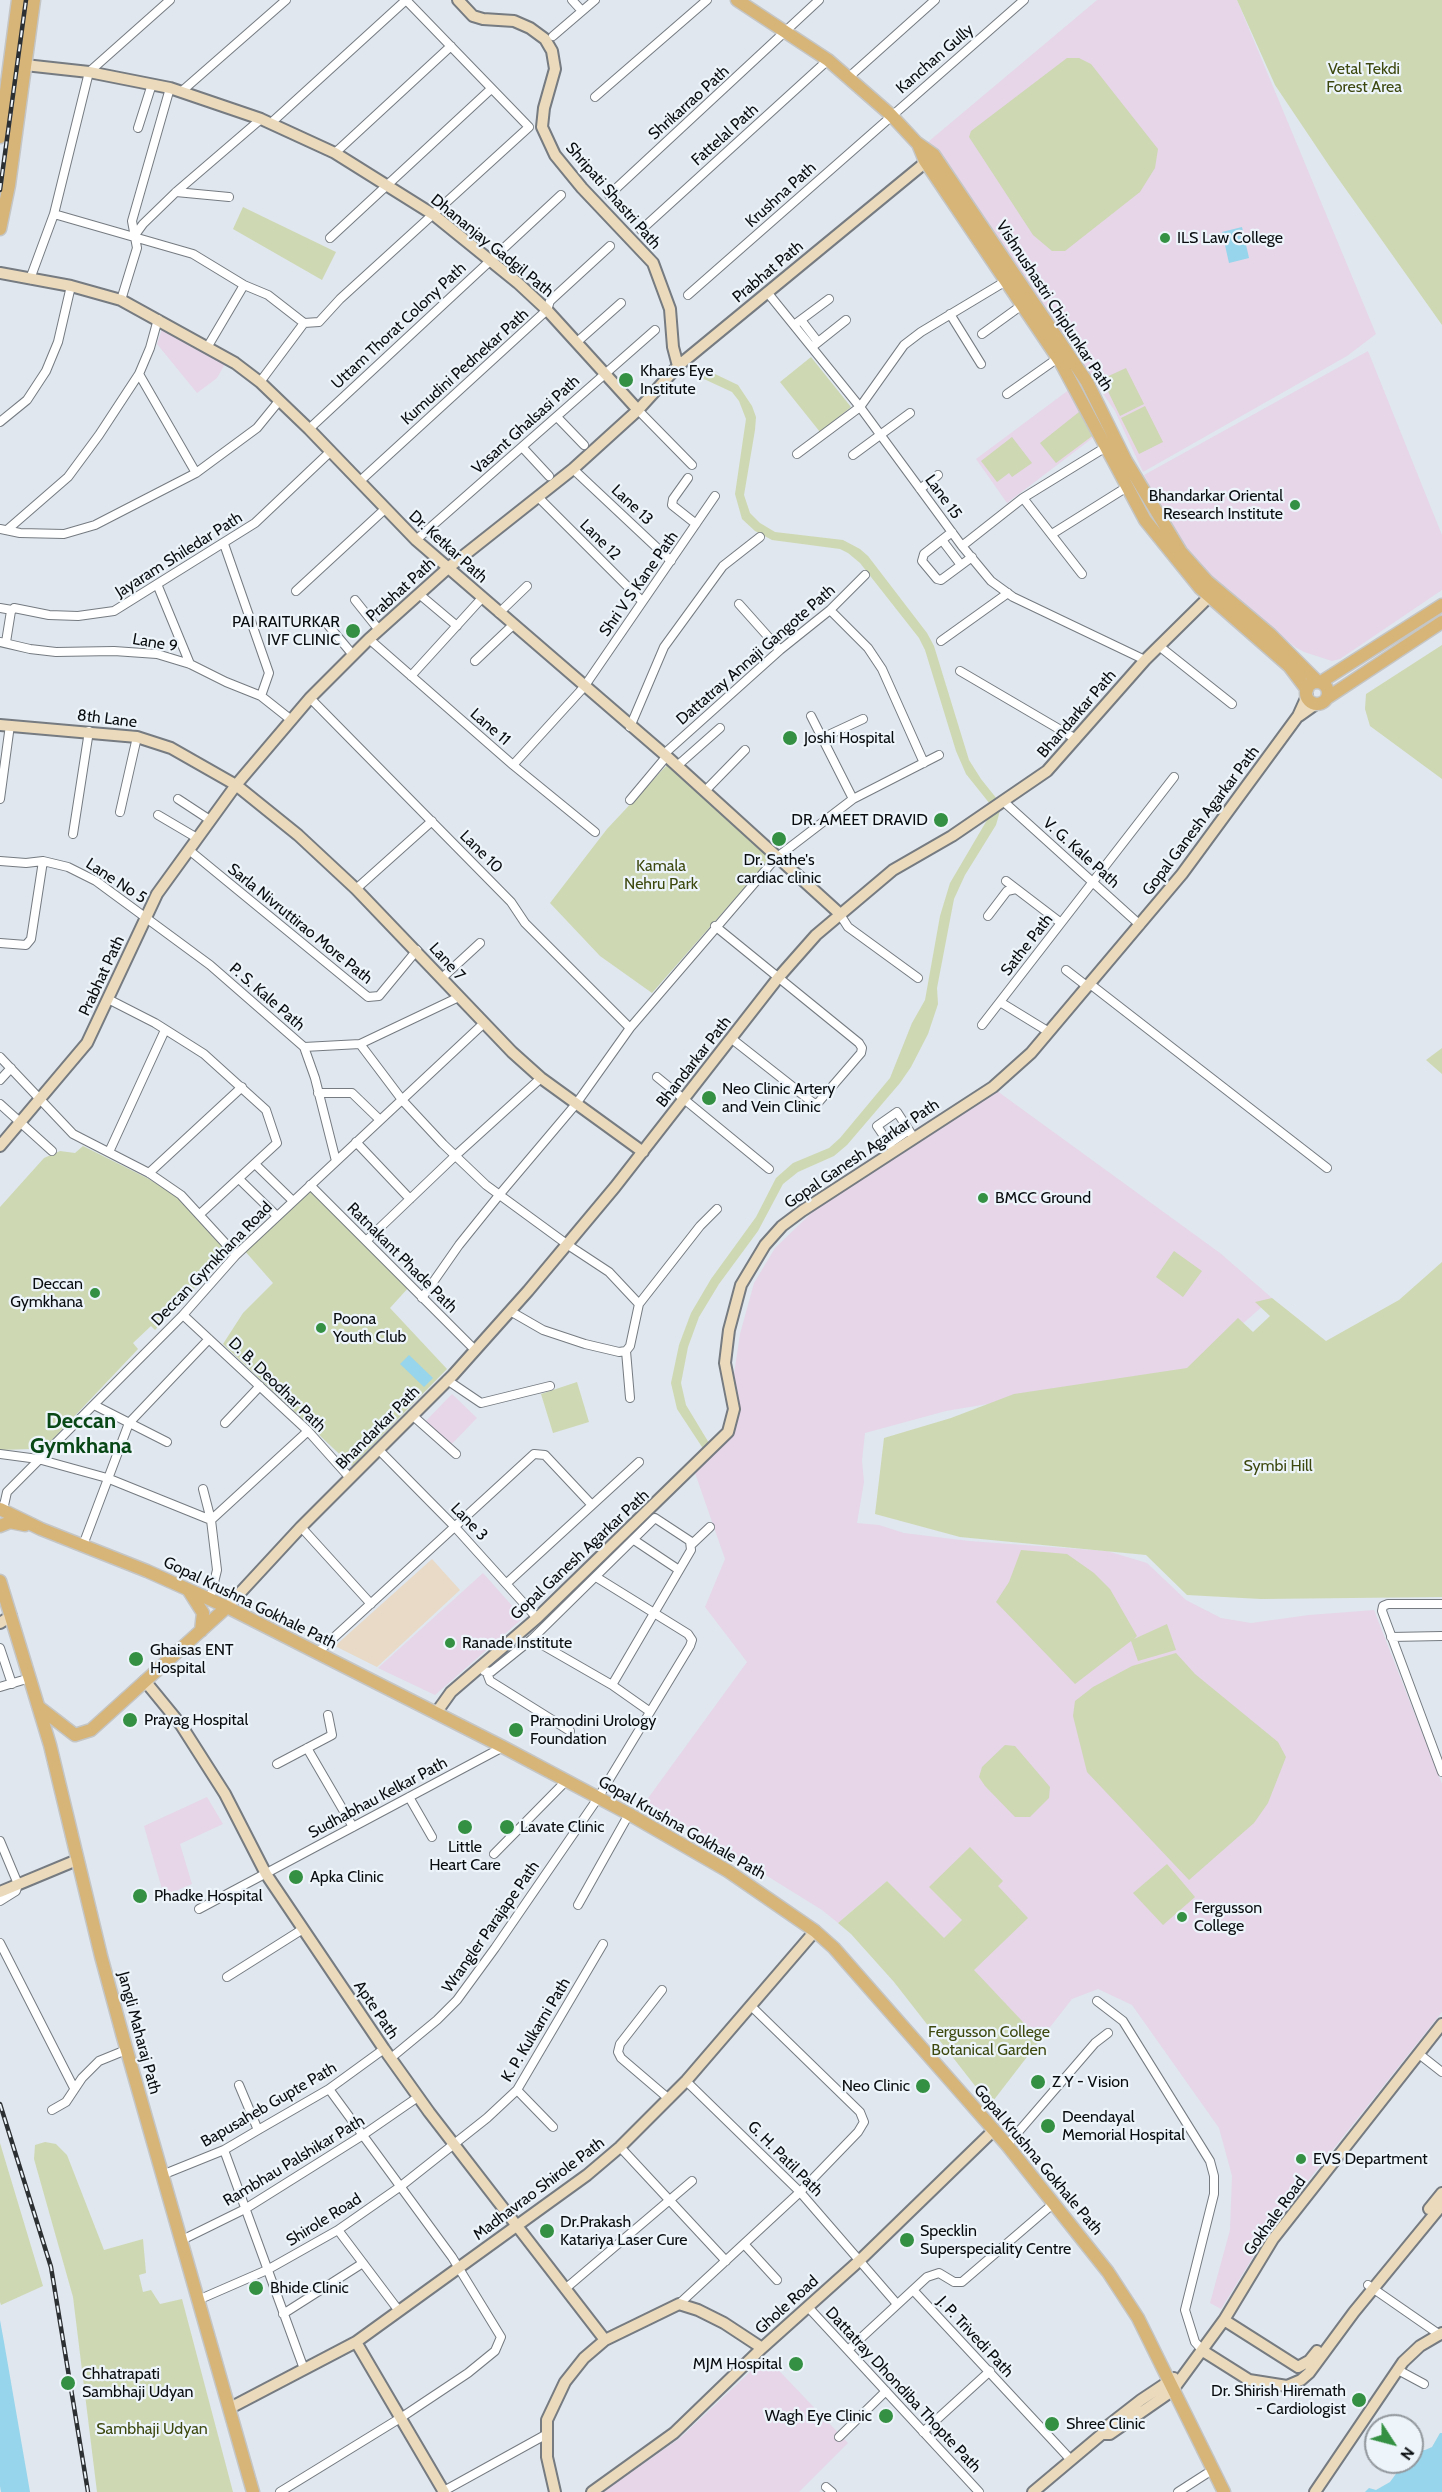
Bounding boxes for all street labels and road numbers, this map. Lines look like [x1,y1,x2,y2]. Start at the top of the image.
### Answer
street label: Kanchan Gully [892,20,978,98]
street label: Shrikarrao Path [645,62,733,144]
street label: Fattelal Path [688,100,762,170]
street label: Shripati Shastri Path [561,139,665,253]
street label: Krushna Path [742,158,820,232]
street label: Dhananjay Gadgil Path [427,190,557,302]
street label: Vishnushastri Chiplunkar Path [992,217,1116,395]
street label: Prabhat Path [729,237,807,307]
street label: Uttam Thorat Colony Path [328,259,470,393]
street label: Kumudini Pednekar Path [397,305,533,429]
street label: Vasant Ghalsasi Path [468,372,584,478]
street label: Lane 15 [920,471,966,523]
street label: Lane 13 [607,481,657,529]
street label: Dr. Ketkar Path [405,507,491,587]
street label: Jayaram Shiledar Path [112,508,246,602]
street label: Lane 12 [576,516,624,564]
street label: Shri V S Kane Path [596,528,682,640]
street label: Prabhat Path [363,554,439,626]
street label: Dattatray Annaji Gangote Path [673,581,839,729]
street label: Lane 9 [131,630,179,656]
street label: Bhandarkar Path [1034,666,1120,762]
street label: Lane 11 [466,704,514,750]
street label: 8th Lane [76,706,138,732]
street label: Gopal Ganesh Agarkar Path [1138,742,1264,900]
street label: V. G. Kale Path [1039,814,1123,892]
street label: Lane 10 [456,827,506,877]
street label: Lane No 5 [82,854,150,908]
street label: Sarla Nivruttirao More Path [224,860,376,988]
street label: Sathe Path [997,910,1057,980]
street label: Prabhat Path [75,933,129,1019]
street label: Lane 7 [425,939,469,985]
street label: P. S. Kale Path [225,959,309,1035]
street label: Bhandarkar Path [652,1013,736,1111]
street label: Gopal Ganesh Agarkar Path [781,1095,943,1213]
street label: Deccan Gymkhana Road [148,1198,276,1330]
street label: Ratnakant Phade Path [343,1199,461,1317]
street label: D. B. Deodhar Path [224,1334,330,1436]
street label: Bhandarkar Path [332,1382,424,1474]
street label: Gopal Ganesh Agarkar Path [507,1486,653,1624]
street label: Lane 3 [446,1499,492,1545]
street label: Gopal Krushna Gokhale Path [160,1553,340,1653]
street label: Sudhabhau Kelkar Path [305,1753,451,1843]
street label: Gopal Krushna Gokhale Path [595,1772,769,1884]
street label: Wrangler Parajape Path [438,1858,544,1996]
street label: Jangli Maharaj Path [113,1969,165,2097]
street label: K. P. Kulkarni Path [497,1975,575,2085]
street label: Apte Path [350,1977,402,2043]
street label: Bapusaheb Gupte Path [198,2058,340,2152]
street label: Gopal Krushna Gokhale Path [969,2081,1107,2239]
street label: Rambhau Palshikar Path [220,2111,368,2211]
street label: G. H. Patil Path [743,2117,827,2201]
street label: Madhavrao Shirole Path [470,2133,608,2245]
street label: Gokhale Road [1240,2173,1310,2259]
street label: Shirole Road [283,2189,365,2251]
street label: Ghole Road [751,2272,823,2338]
street label: J. P. Trivedi Path [933,2293,1017,2381]
street label: Dattatray Dhondiba Thopte Path [821,2303,985,2477]

